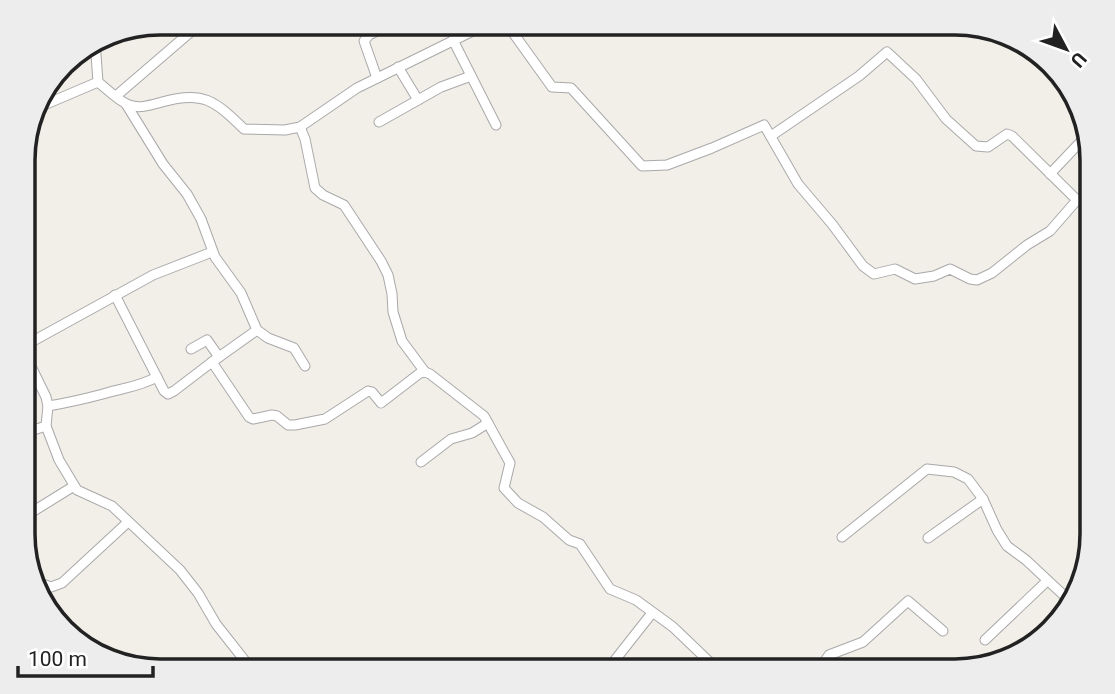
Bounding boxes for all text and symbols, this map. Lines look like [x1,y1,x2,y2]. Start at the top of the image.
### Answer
north arrow [1031,14,1101,84]
text: U [1066,48,1091,72]
scale bar [18,634,152,678]
text: 100 m [28,647,87,671]

